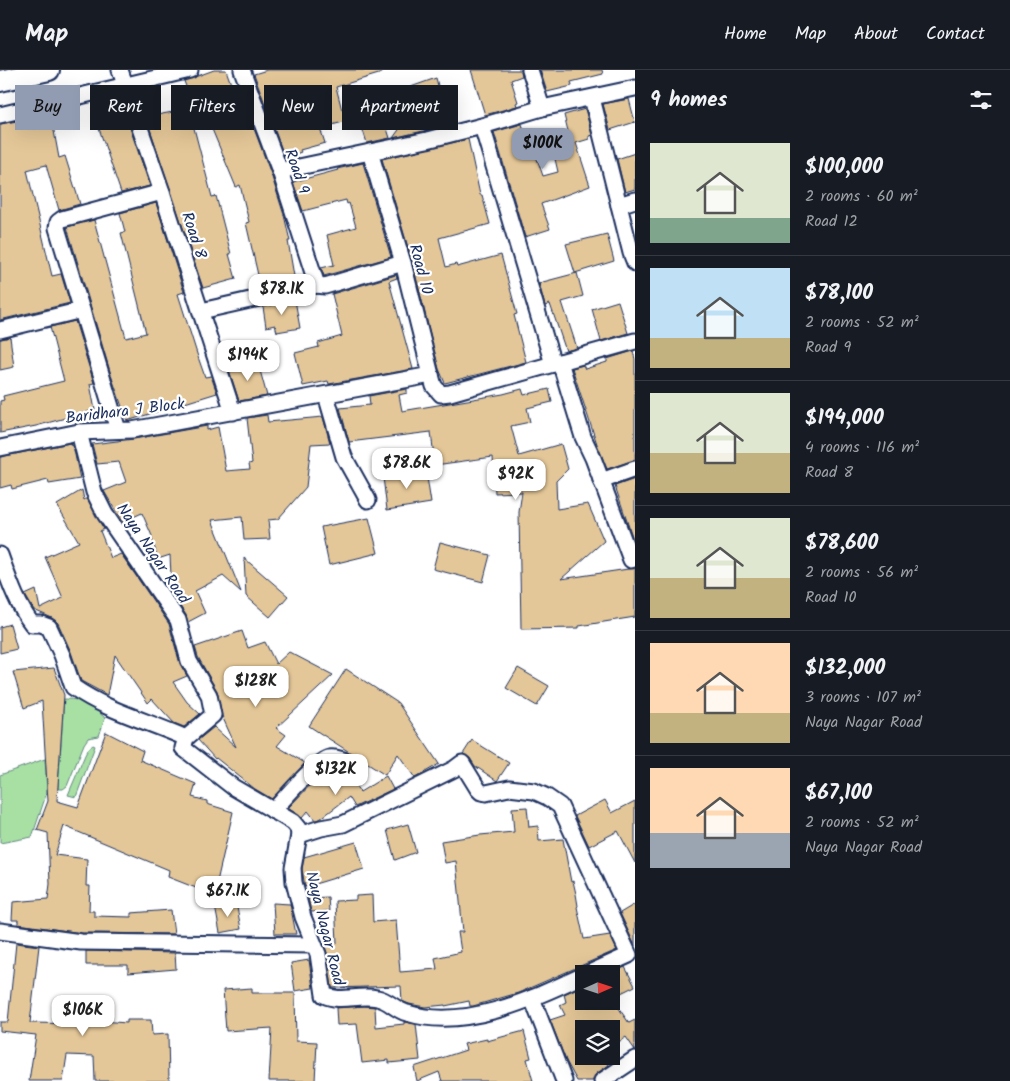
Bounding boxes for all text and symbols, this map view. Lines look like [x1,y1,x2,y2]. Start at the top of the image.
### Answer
text: Map [25,15,68,54]
text: Home [724,20,767,49]
text: Map [795,20,826,49]
text: About [854,20,898,49]
text: Contact [926,20,985,49]
text: 9 homes [650,84,727,117]
chip: Buy [15,85,80,130]
chip: Rent [90,85,161,130]
chip: Filters [171,85,254,130]
chip: New [264,85,332,130]
chip: Apartment [342,85,458,130]
icon: filters [967,86,995,114]
pin: $100K [508,128,578,170]
text: $100K [523,131,563,156]
street label: Road 9 [277,146,316,198]
text: $100,000 [805,151,883,184]
icon: home [690,163,750,223]
text: 2 rooms · 60 m² [805,184,918,209]
street label: Road 8 [174,209,213,263]
text: Road 12 [805,209,858,234]
street label: Road 10 [402,241,439,298]
pin: $78.1K [241,274,323,316]
text: $78.1K [260,277,304,302]
text: $78,100 [805,277,873,310]
icon: home [690,288,750,348]
text: 2 rooms · 52 m² [805,310,919,335]
text: Road 9 [805,335,851,360]
pin: $194K [213,340,283,382]
text: $194K [228,343,268,368]
street label: Baridhara J Block [64,392,187,431]
text: $194,000 [805,402,884,435]
icon: home [690,413,750,473]
text: 4 rooms · 116 m² [805,435,919,460]
pin: $78.6K [366,448,448,490]
text: $78.6K [383,451,431,476]
pin: $92K [486,458,546,501]
text: Road 8 [805,460,853,485]
text: $92K [498,462,534,487]
street label: Naya Nagar Road [110,498,196,610]
text: $78,600 [805,527,878,560]
icon: home [690,538,750,598]
text: 2 rooms · 56 m² [805,560,918,585]
text: Road 10 [805,585,857,610]
text: $132,000 [805,652,885,685]
icon: home [690,663,750,723]
pin: $128K [221,666,291,708]
text: $128K [235,669,277,694]
text: 3 rooms · 107 m² [805,685,921,710]
text: Naya Nagar Road [805,710,922,735]
pin: $132K [301,754,371,796]
text: $132K [315,757,357,782]
text: $67,100 [805,777,872,810]
icon: home [690,788,750,848]
text: 2 rooms · 52 m² [805,810,919,835]
text: Naya Nagar Road [805,835,922,860]
street label: Naya Nagar Road [298,869,351,989]
pin: $67.1K [187,876,269,918]
text: $67.1K [206,879,250,904]
north arrow [575,965,620,1010]
map controls [575,965,620,1065]
pin: $106K [48,994,118,1037]
text: $106K [63,998,103,1023]
button: layers [575,1020,620,1065]

